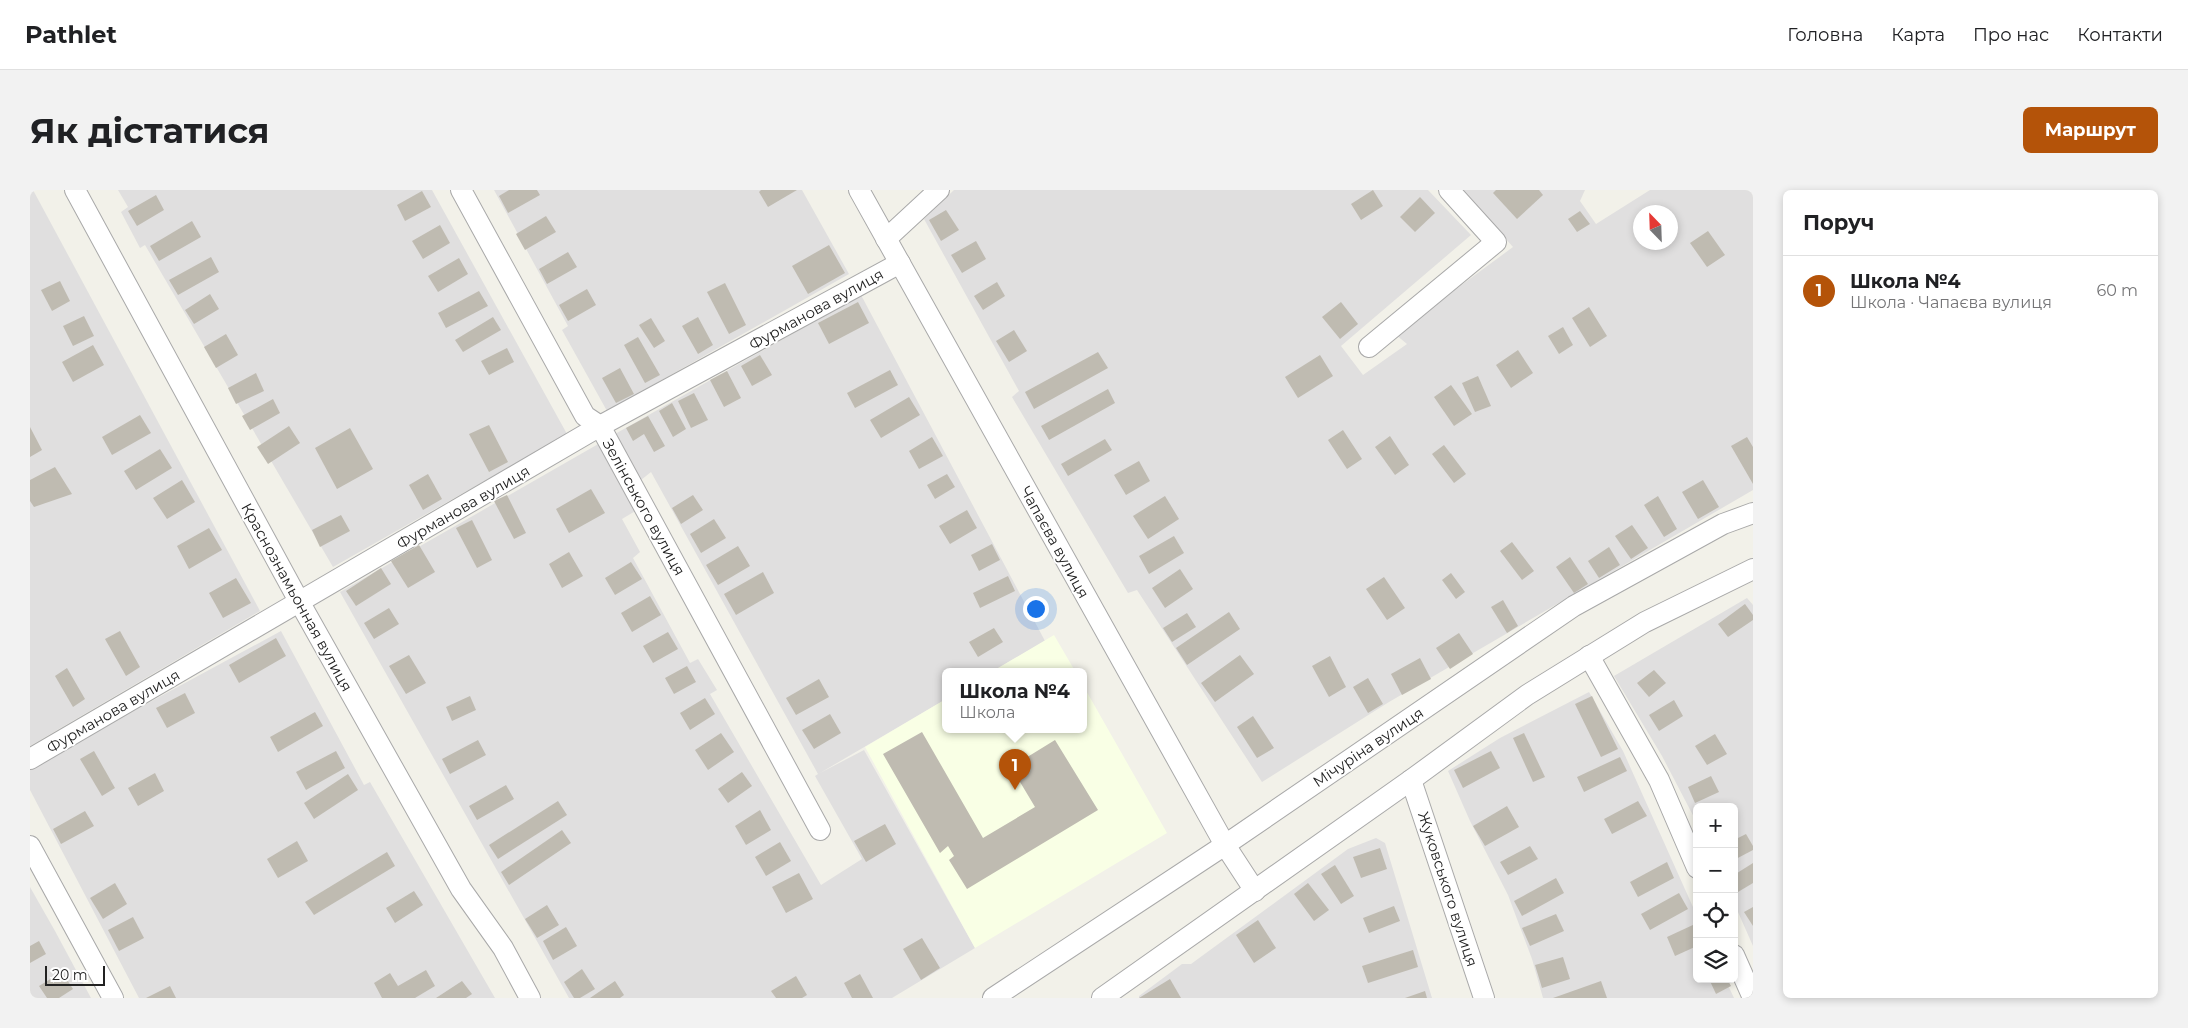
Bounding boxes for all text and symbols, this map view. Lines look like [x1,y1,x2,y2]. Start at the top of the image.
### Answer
text: Pathlet [25,20,117,49]
text: Головна [1787,24,1863,46]
text: Карта [1891,24,1945,46]
text: Про нас [1973,24,2049,46]
text: Контакти [2077,24,2163,46]
button: Маршрут [2023,107,2158,153]
text: Як дістатися [30,109,270,152]
north arrow [1633,205,1678,250]
text: Поруч [1803,210,1874,235]
street label: Фурманова вулиця [745,264,887,354]
text: Школа №4 [1850,270,1961,293]
text: 1 [1816,281,1822,300]
text: 60 m [2096,281,2138,300]
text: Школа · Чапаєва вулиця [1850,293,2052,312]
street label: Зелінського вулиця [598,435,690,579]
street label: Фурманова вулиця [393,461,533,553]
street label: Чапаєва вулиця [1016,483,1094,601]
street label: Краснознамьонная вулиця [237,499,357,695]
your location [1023,596,1049,622]
street label: Фурманова вулиця [43,665,183,757]
popup [942,668,1087,733]
text: Школа №4 [959,680,1070,703]
text: Школа [959,703,1015,722]
street label: Мічуріна вулиця [1309,703,1427,791]
pin: 1 [999,749,1031,790]
map controls [1693,803,1738,983]
button: + [1693,803,1738,848]
street label: Жуковського вулиця [1414,809,1482,969]
button: − [1693,848,1738,893]
button: locate [1693,893,1738,938]
button: layers [1693,938,1738,983]
scale bar [45,963,105,986]
text: 20 m [52,966,88,984]

